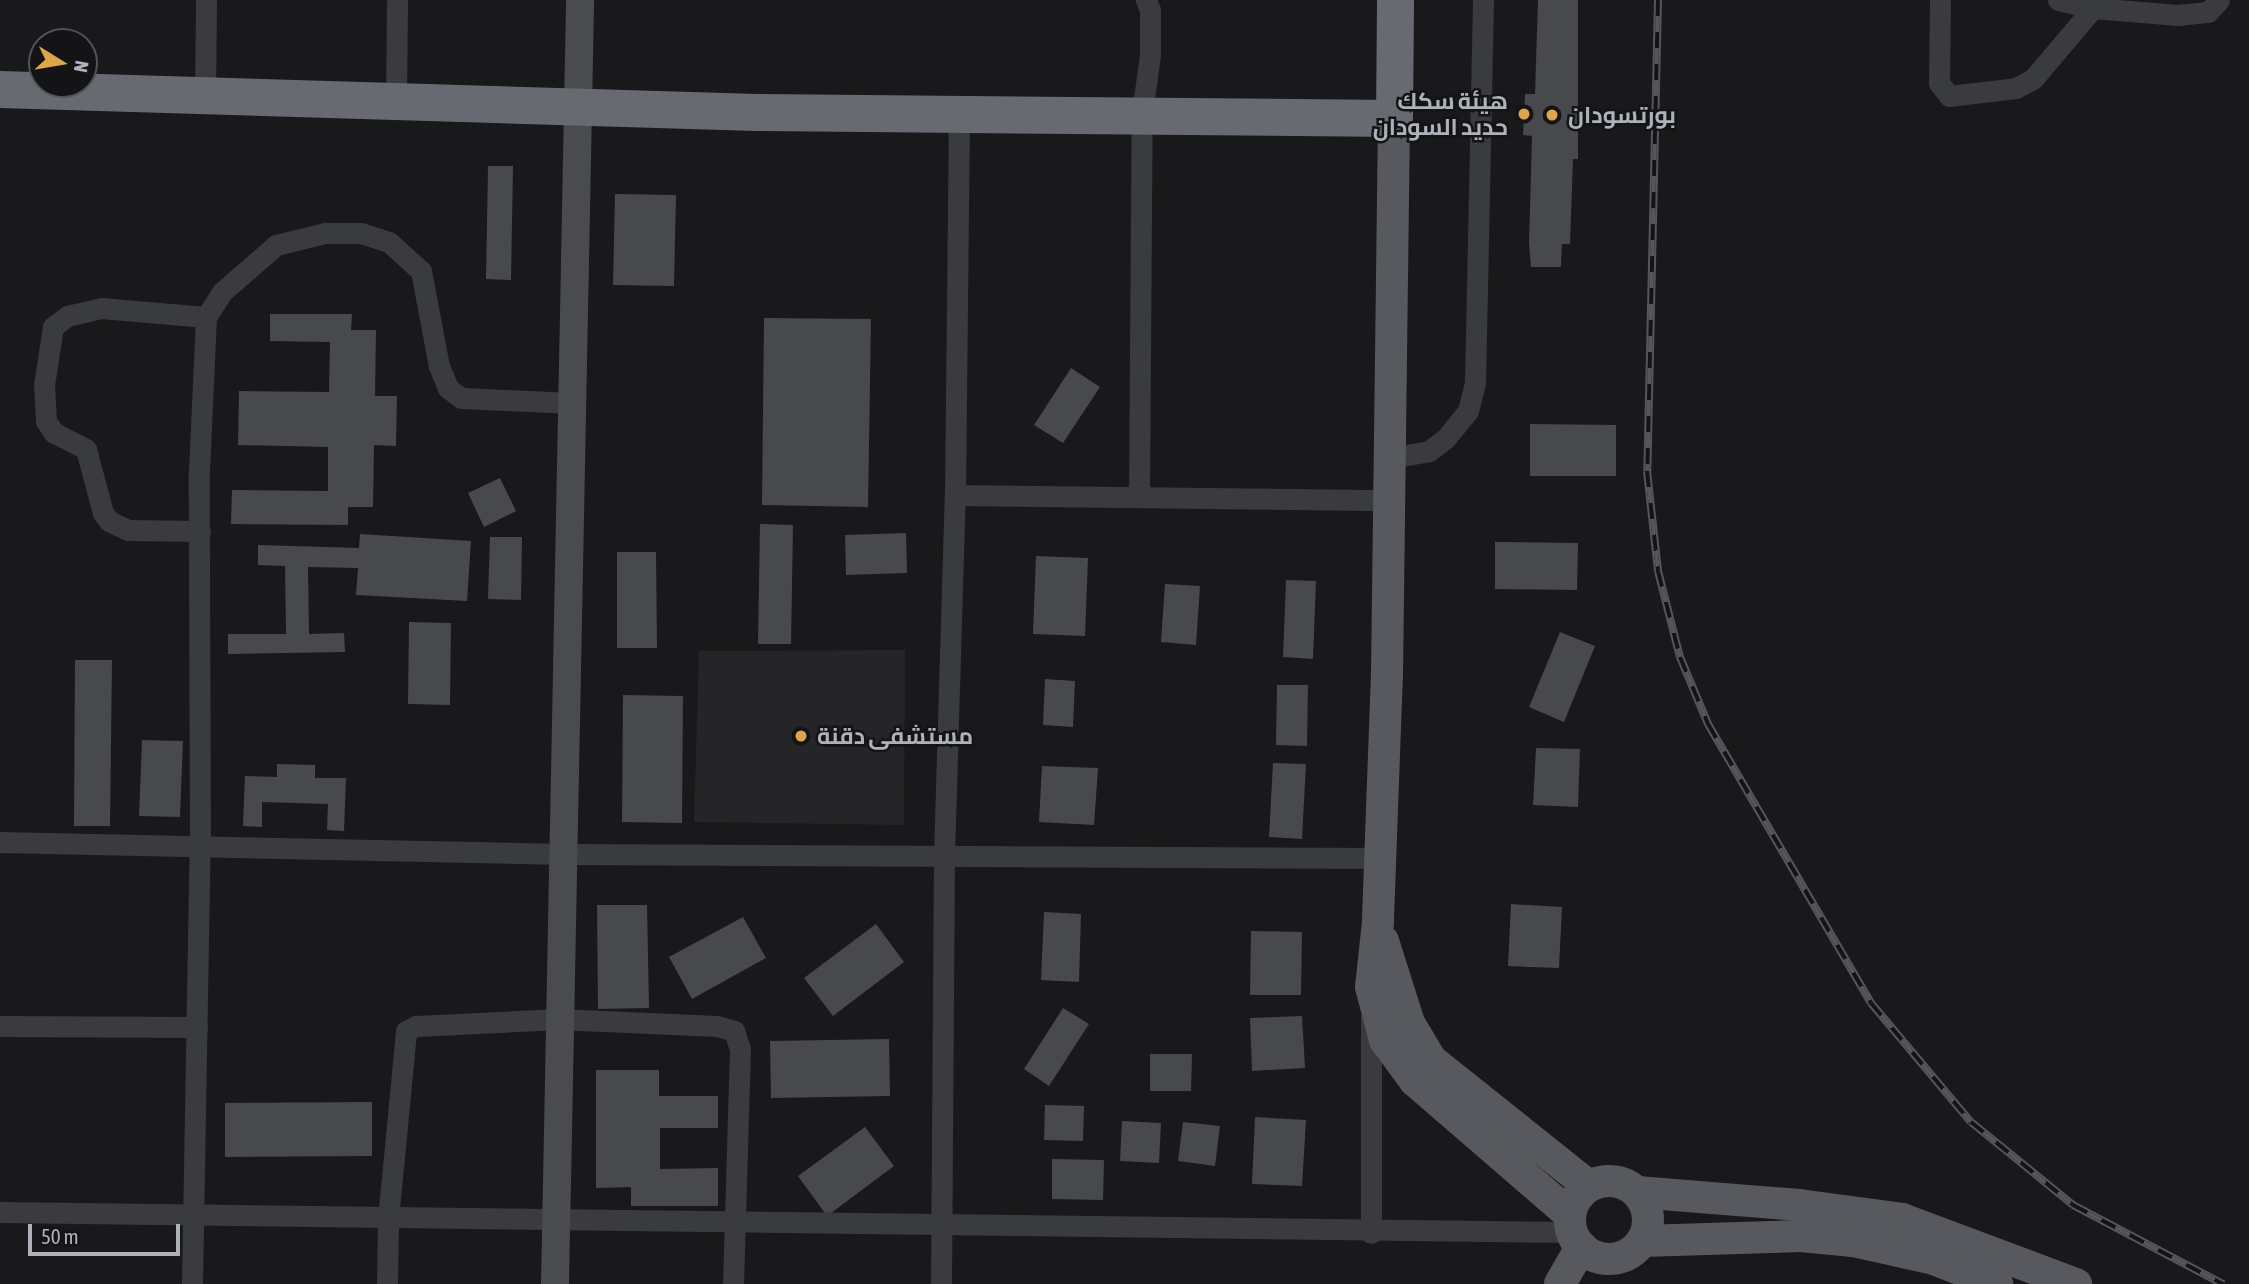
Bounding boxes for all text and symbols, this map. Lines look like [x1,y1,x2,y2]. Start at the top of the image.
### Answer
north arrow [28,28,98,98]
text: N [70,59,94,74]
place label: هيئة سكك حديد السودان [1373,87,1508,141]
place label: بورتسودان [1568,101,1676,129]
marker: هيئة سكك حديد السودان [1514,104,1534,124]
marker: بورتسودان [1542,105,1562,125]
place label: مستشفى دقنة [817,722,973,750]
marker: مستشفى دقنة [791,726,811,746]
scale bar [32,1210,184,1254]
text: 50 m [41,1224,79,1248]

